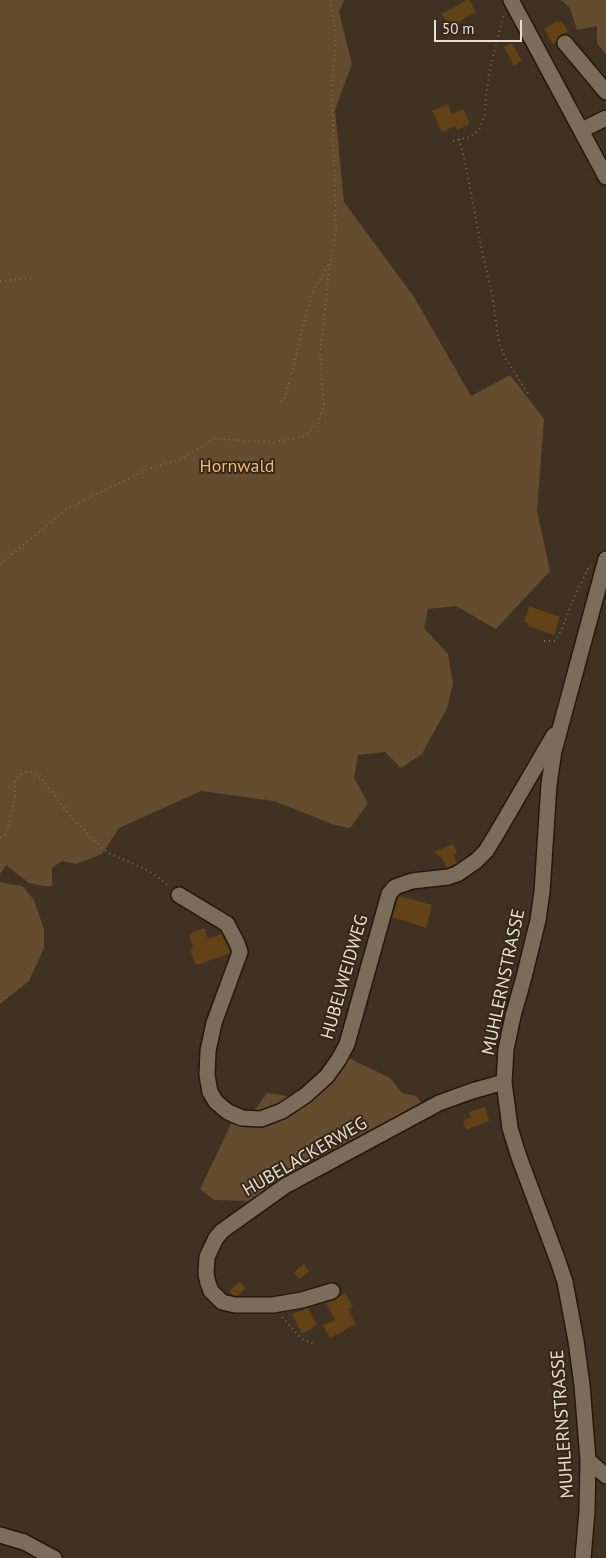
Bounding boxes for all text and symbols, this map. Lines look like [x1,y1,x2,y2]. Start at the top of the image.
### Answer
scale bar [436,10,524,42]
text: 50 m [442,19,475,38]
park label: Hornwald [200,456,274,478]
street label: MUHLERNSTRASSE [478,907,530,1057]
street label: HUBELWEIDWEG [317,912,373,1042]
street label: HUBELACKERWEG [239,1113,371,1201]
street label: MUHLERNSTRASSE [547,1349,579,1499]

